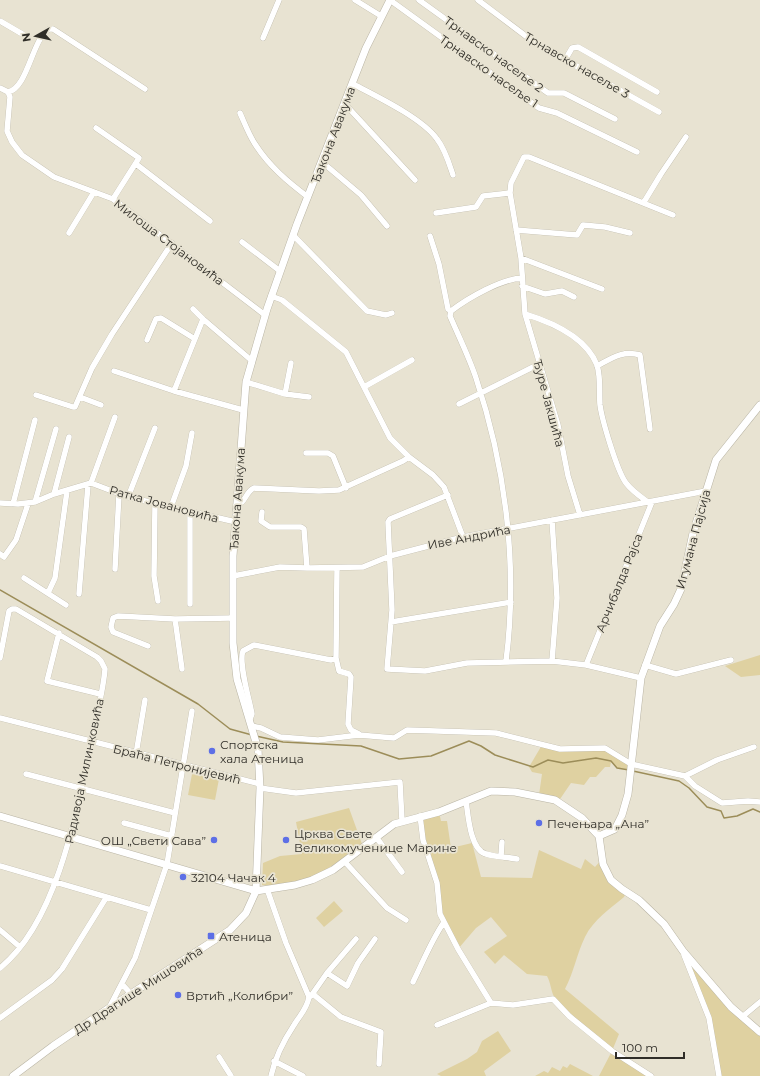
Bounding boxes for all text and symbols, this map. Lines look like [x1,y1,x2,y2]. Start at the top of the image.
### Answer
street label: Трнавско насеље 2 [441,13,547,95]
north arrow [16,16,56,56]
street label: Трнавско насеље 3 [522,29,633,101]
street label: Трнавско насеље 1 [437,31,541,111]
text: N [19,32,34,43]
street label: Ђакона Авакума [308,84,358,186]
street label: Милоша Стојановића [111,196,227,288]
street label: Ђуре Јакшића [530,358,568,448]
street label: Ђакона Авакума [226,447,248,551]
street label: Ратка Јовановића [108,482,220,526]
street label: Игумана Пајсија [672,488,714,590]
street label: Иве Андрића [426,522,512,552]
street label: Арчибалда Рајса [592,531,646,635]
street label: Радивоја Милинковића [61,697,107,845]
place label: Спортска хала Атеница [220,737,304,766]
street label: Браћа Петронијевић [111,741,243,787]
marker: Спортска хала Атеница [207,746,217,756]
place label: Печењара „Ана” [547,816,649,831]
marker: Печењара „Ана” [534,818,544,828]
place label: Црква Свете Великомученице Марине [294,826,457,855]
place label: ОШ „Свети Сава” [101,833,206,848]
marker: ОШ „Свети Сава” [209,835,219,845]
marker: Црква Свете Великомученице Марине [281,835,291,845]
place label: 32104 Чачак 4 [191,870,276,885]
marker: 32104 Чачак 4 [178,872,188,882]
place label: Атеница [219,929,272,944]
marker: Атеница [206,931,216,941]
street label: Др Драгише Мишовића [71,943,205,1037]
place label: Вртић „Колибри” [186,988,293,1003]
marker: Вртић „Колибри” [173,990,183,1000]
scale bar [616,1034,684,1060]
text: 100 m [622,1040,658,1055]

